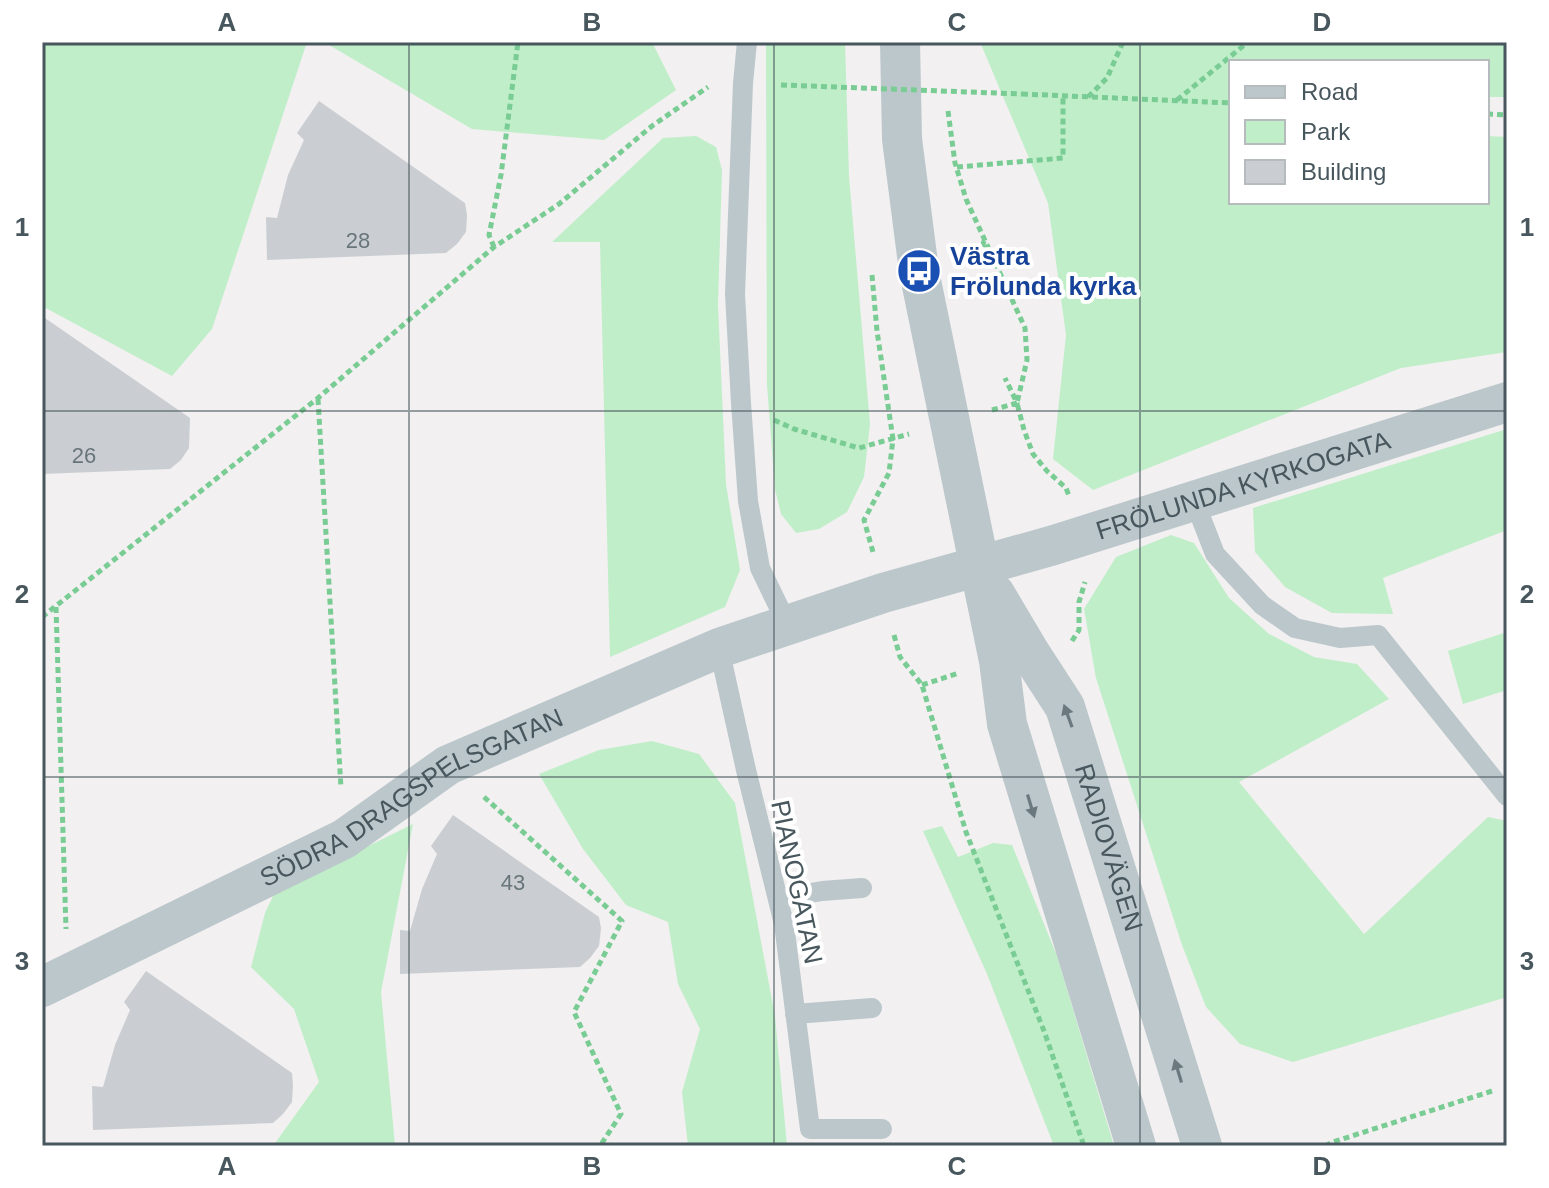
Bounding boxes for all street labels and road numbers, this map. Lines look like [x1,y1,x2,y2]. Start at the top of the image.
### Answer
street label: FRÖLUNDA KYRKOGATA [1092,425,1395,546]
street label: SÖDRA DRAGSPELSGATAN [255,702,567,893]
street label: RADIOVÄGEN [1069,760,1149,935]
street label: PIANOGATAN [765,797,829,967]

